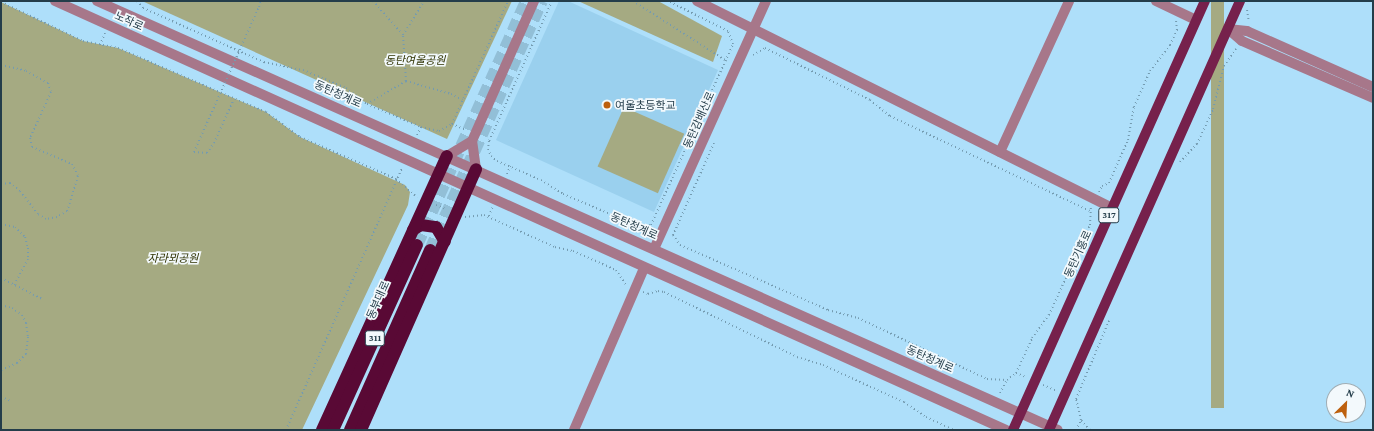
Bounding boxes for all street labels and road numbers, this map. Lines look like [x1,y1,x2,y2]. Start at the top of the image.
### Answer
street label: 노작로 [112,9,146,33]
street label: 동탄청계로 [312,78,364,110]
street label: 동탄감배산로 [681,90,717,150]
road number: 317 [1098,207,1120,223]
street label: 동탄청계로 [608,210,660,242]
street label: 동탄기흥로 [1062,228,1094,280]
street label: 동부대로 [364,279,392,321]
road number: 311 [364,330,386,346]
street label: 동탄청계로 [904,343,956,375]

